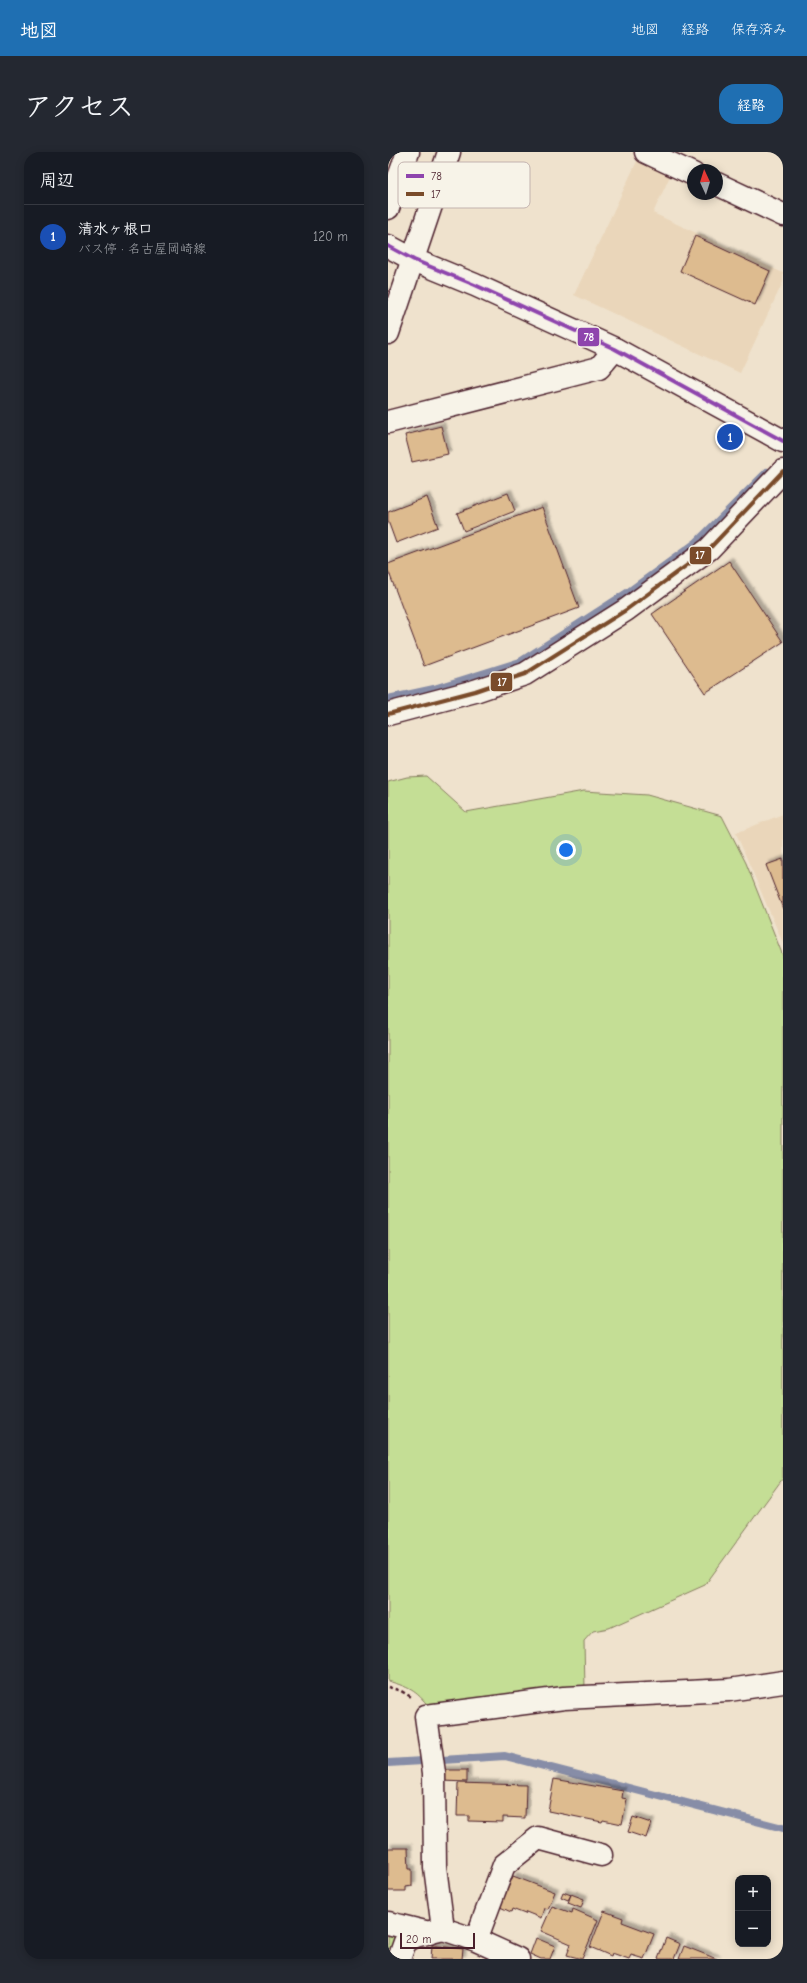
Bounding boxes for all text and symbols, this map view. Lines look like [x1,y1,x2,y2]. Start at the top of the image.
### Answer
text: 地図 [20,20,58,42]
text: 地図 [631,21,659,38]
text: 経路 [681,21,709,38]
text: 保存済み [731,21,787,38]
button: 経路 [719,84,783,124]
text: アクセス [24,91,134,123]
legend [398,162,530,208]
north arrow [687,164,723,200]
text: 78 [431,170,442,183]
text: 周辺 [40,171,74,190]
text: 17 [431,188,441,201]
text: 清水ヶ根口 [78,220,153,238]
text: 1 [50,229,56,244]
text: 120 m [313,229,348,244]
text: バス停 · 名古屋岡崎線 [78,241,206,256]
line badge: 78 [577,327,600,347]
text: 78 [584,331,594,344]
pin: 1 [717,422,743,452]
line badge: 17 [689,546,712,565]
text: 17 [695,549,705,562]
line badge: 17 [490,672,513,692]
text: 17 [497,676,507,689]
your location [556,840,576,860]
map controls [735,1875,771,1947]
button: + [735,1875,771,1911]
button: − [735,1911,771,1947]
scale bar [400,1931,475,1950]
text: 20 m [406,1933,431,1946]

